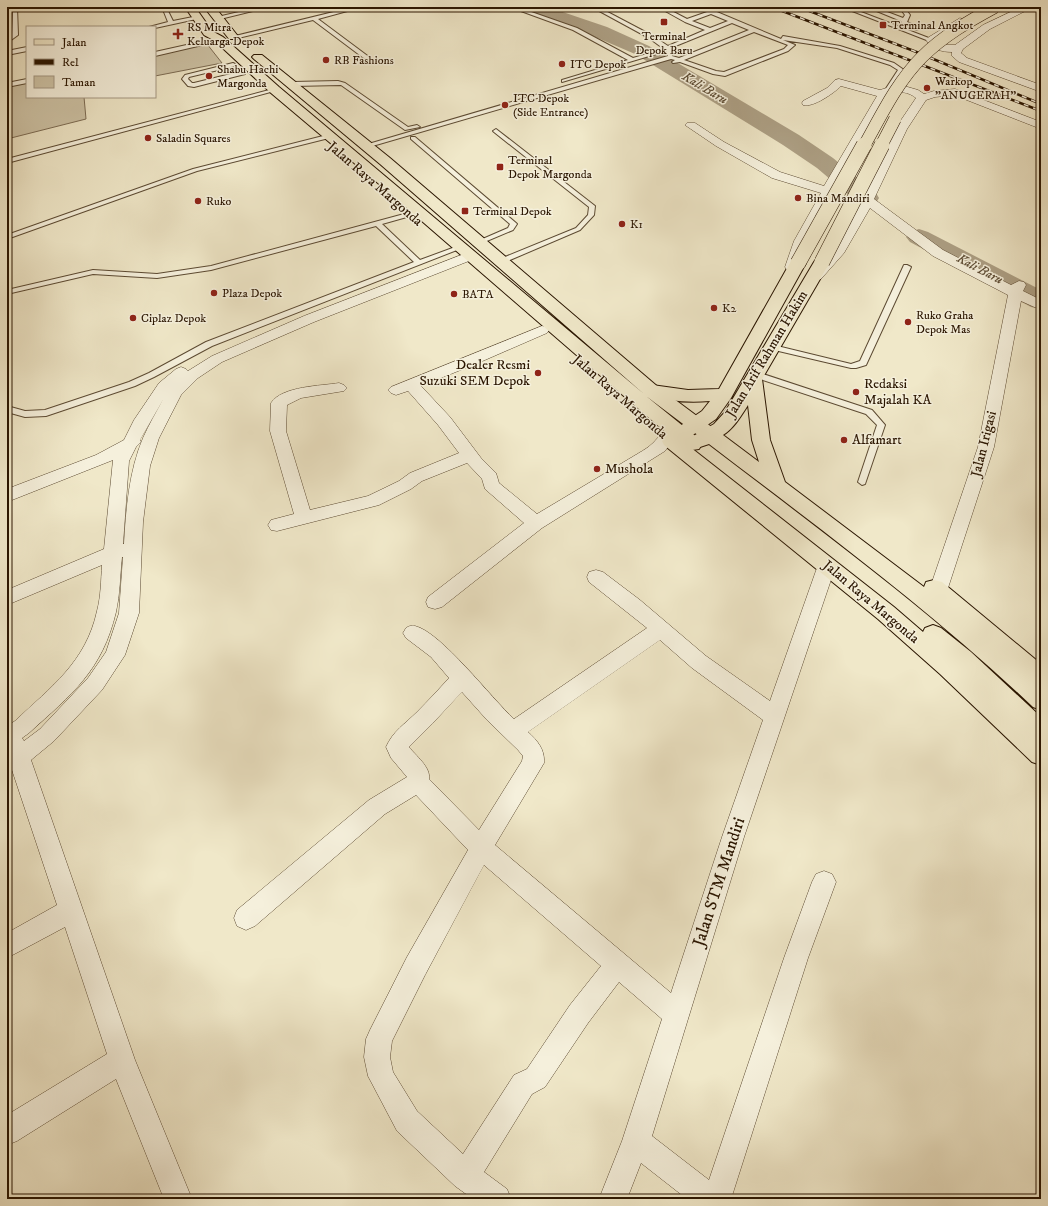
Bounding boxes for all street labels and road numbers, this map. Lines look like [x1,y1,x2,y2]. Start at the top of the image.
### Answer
street label: Jalan Raya Margonda [322,136,426,230]
street label: Jalan Arif Rahman Hakim [721,287,812,423]
street label: Jalan Raya Margonda [567,349,671,443]
street label: Jalan Irigasi [967,409,1001,481]
street label: Jalan Raya Margonda [818,555,923,648]
street label: Jalan STM Mandiri [687,815,750,951]

